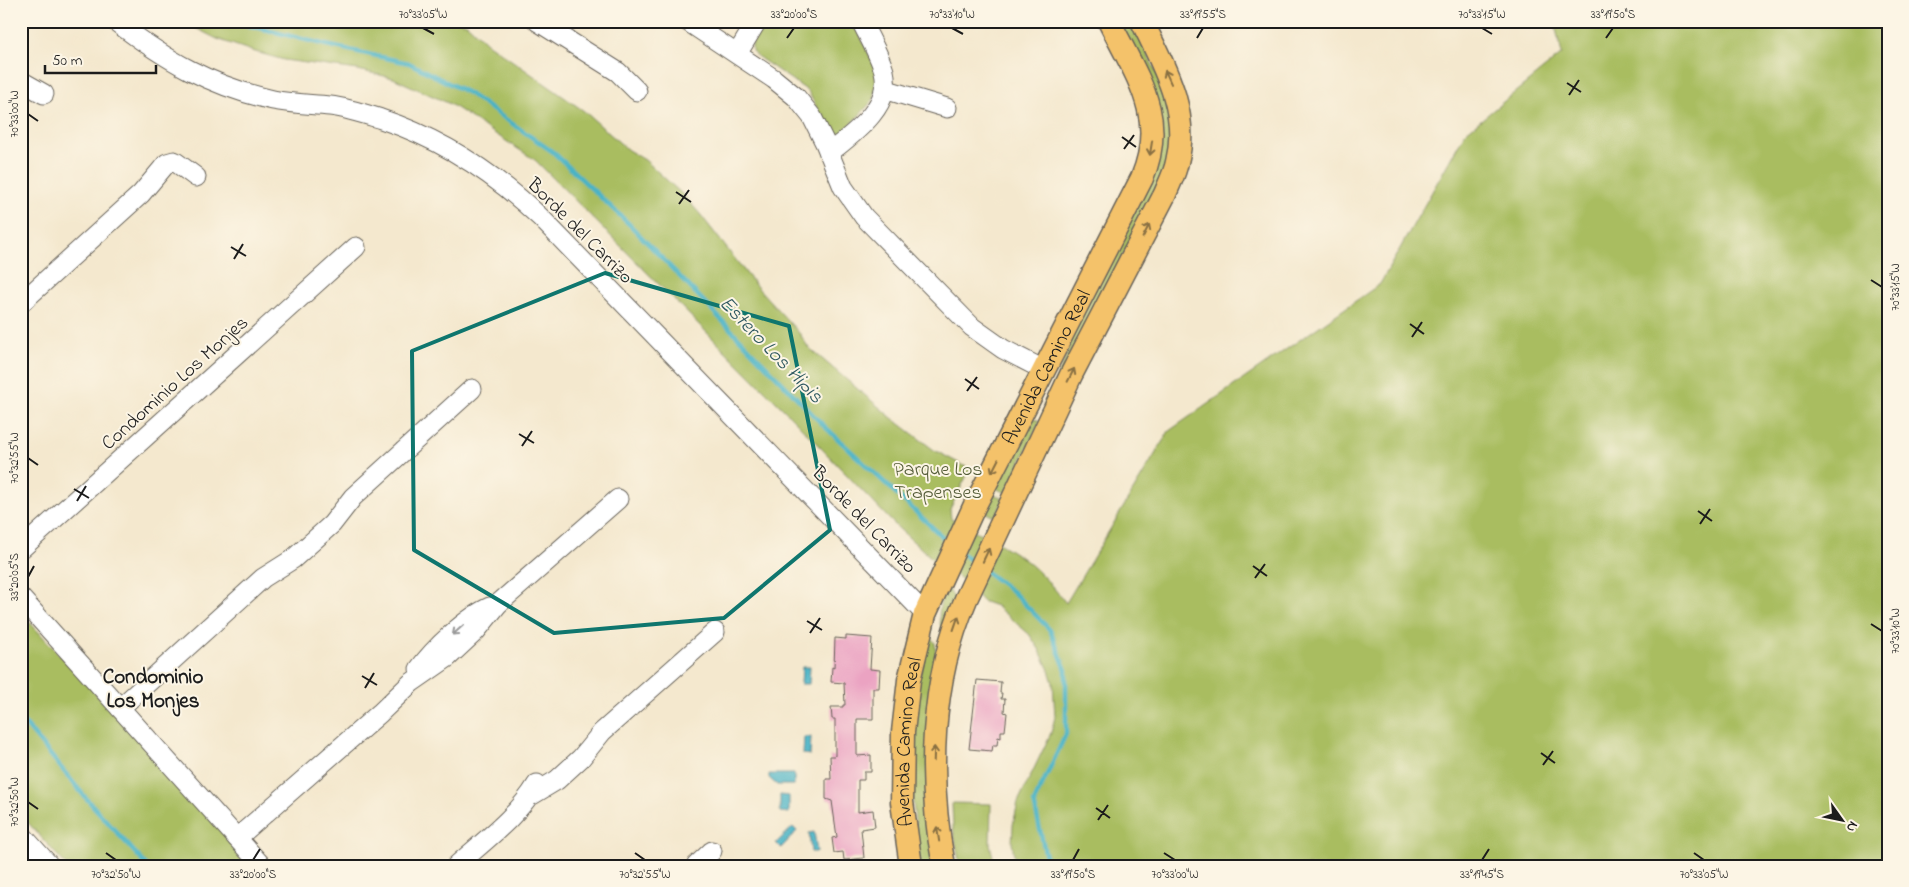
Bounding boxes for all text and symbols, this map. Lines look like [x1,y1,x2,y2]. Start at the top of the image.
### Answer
text: 70°33'05"W [399,6,447,24]
text: 33°20'00"S [771,6,818,24]
text: 70°33'10"W [929,6,975,24]
text: 33°19'55"S [1180,6,1226,24]
text: 70°33'15"W [1458,6,1506,24]
text: 33°19'50"S [1591,6,1635,24]
scale bar [45,42,156,74]
text: 50 m [52,50,83,72]
one-way arrow [1162,70,1172,85]
text: 70°33'00"W [6,91,24,138]
one-way arrow [1146,140,1156,156]
street label: Borde del Carrizo [519,171,639,292]
one-way arrow [1141,223,1151,238]
text: 70°33'15"W [1887,263,1905,311]
street label: Avenida Camino Real [996,285,1100,451]
water label: Estero Los Hipis [711,290,830,411]
street label: Condominio Los Monjes [96,310,256,458]
one-way arrow [1067,368,1076,383]
text: 70°32'55"W [6,432,24,484]
park label: Parque Los Trapenses [893,456,983,508]
one-way arrow [990,458,999,473]
street label: Borde del Carrizo [803,459,922,581]
one-way arrow [982,548,992,563]
text: 33°20'05"S [6,553,24,601]
text: 70°33'10"W [1887,608,1905,654]
one-way arrow [952,616,961,632]
one-way arrow [451,624,464,636]
street label: Avenida Camino Real [890,655,931,828]
district label: Condominio Los Monjes [103,663,203,717]
one-way arrow [929,746,939,762]
text: 70°32'50"W [6,777,24,827]
north arrow [1816,794,1866,844]
text: N [1840,817,1863,836]
one-way arrow [933,827,943,843]
text: 70°32'50"W [91,866,141,884]
text: 33°20'00"S [230,866,277,884]
text: 70°32'55"W [619,866,671,884]
text: 33°19'50"S [1051,866,1095,884]
text: 70°33'00"W [1152,866,1199,884]
text: 33°19'45"S [1460,866,1504,884]
text: 70°33'05"W [1680,866,1728,884]

